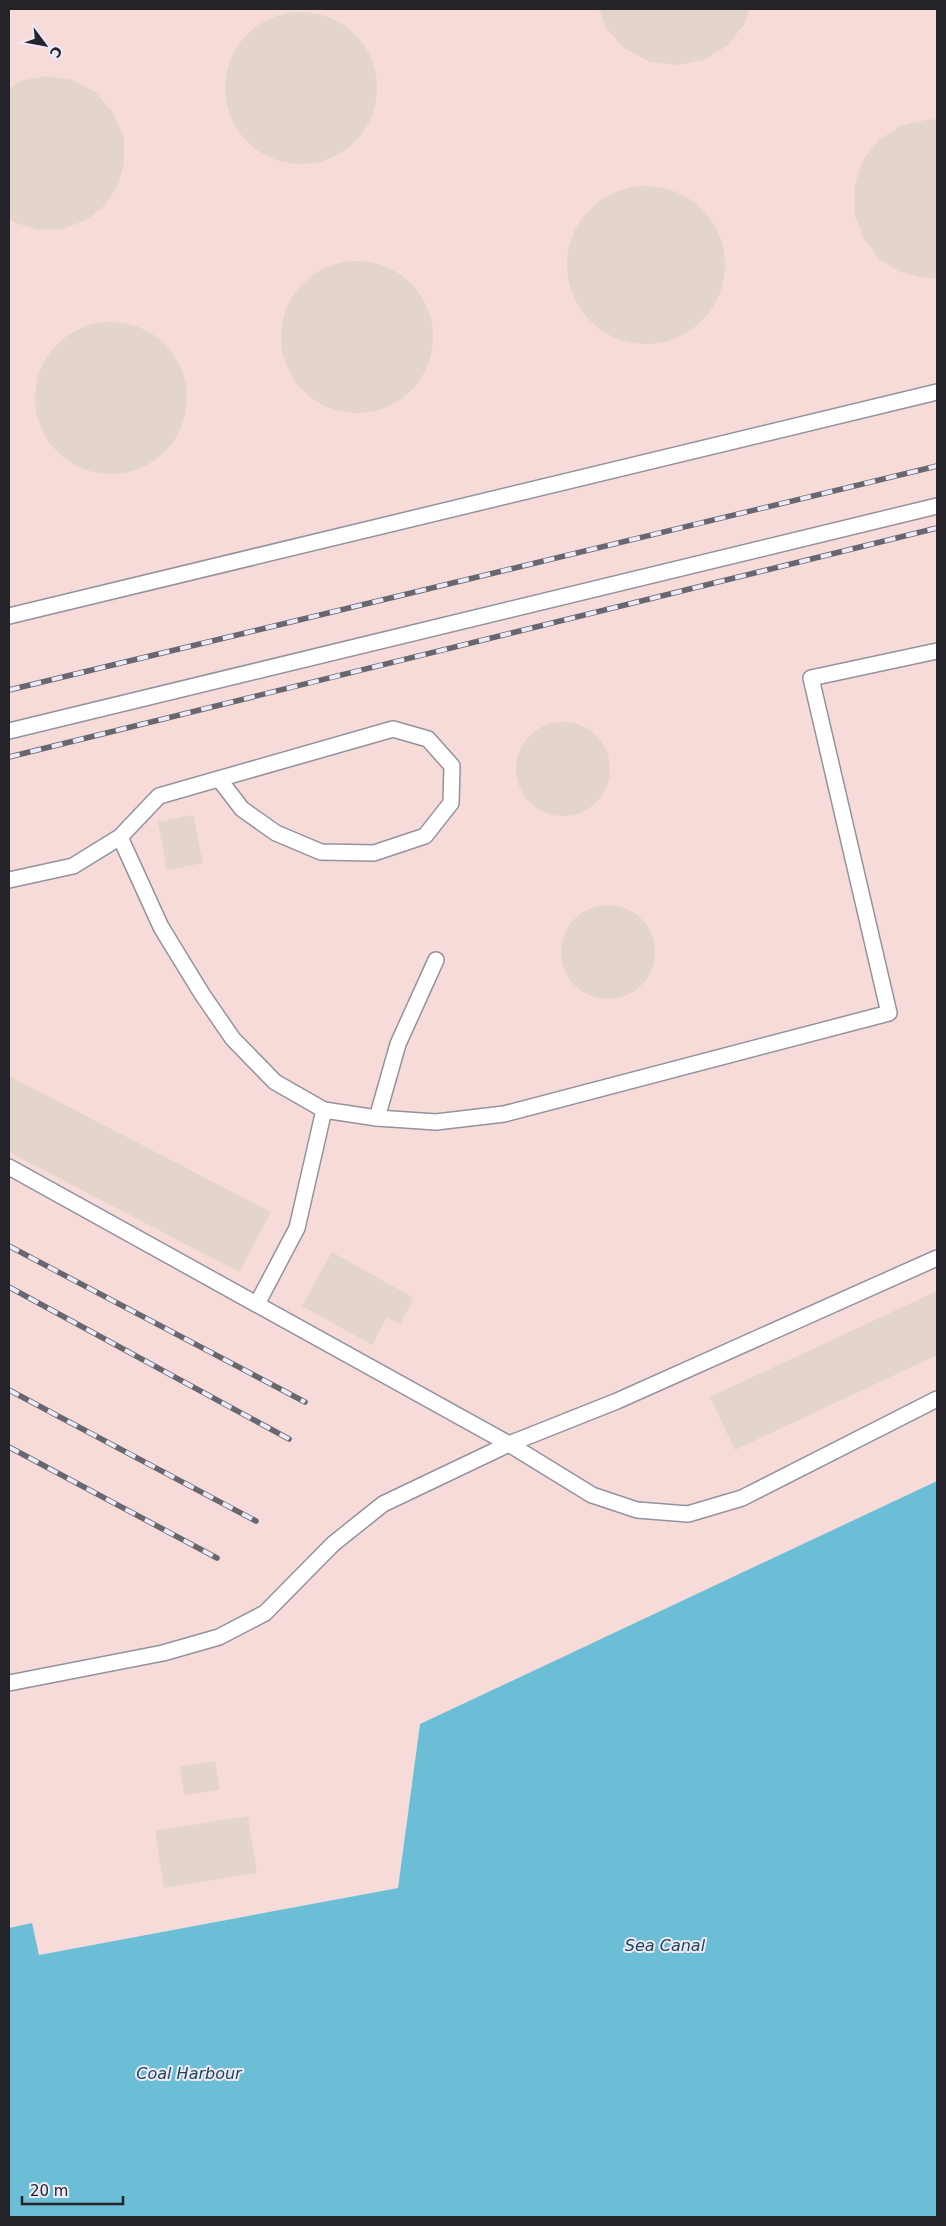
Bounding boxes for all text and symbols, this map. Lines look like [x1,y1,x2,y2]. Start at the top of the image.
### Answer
north arrow [20,20,70,70]
text: С [47,43,66,60]
water label: Sea Canal [625,1936,706,1955]
water label: Coal Harbour [136,2064,243,2083]
scale bar [22,2174,124,2206]
text: 20 m [30,2182,68,2200]

